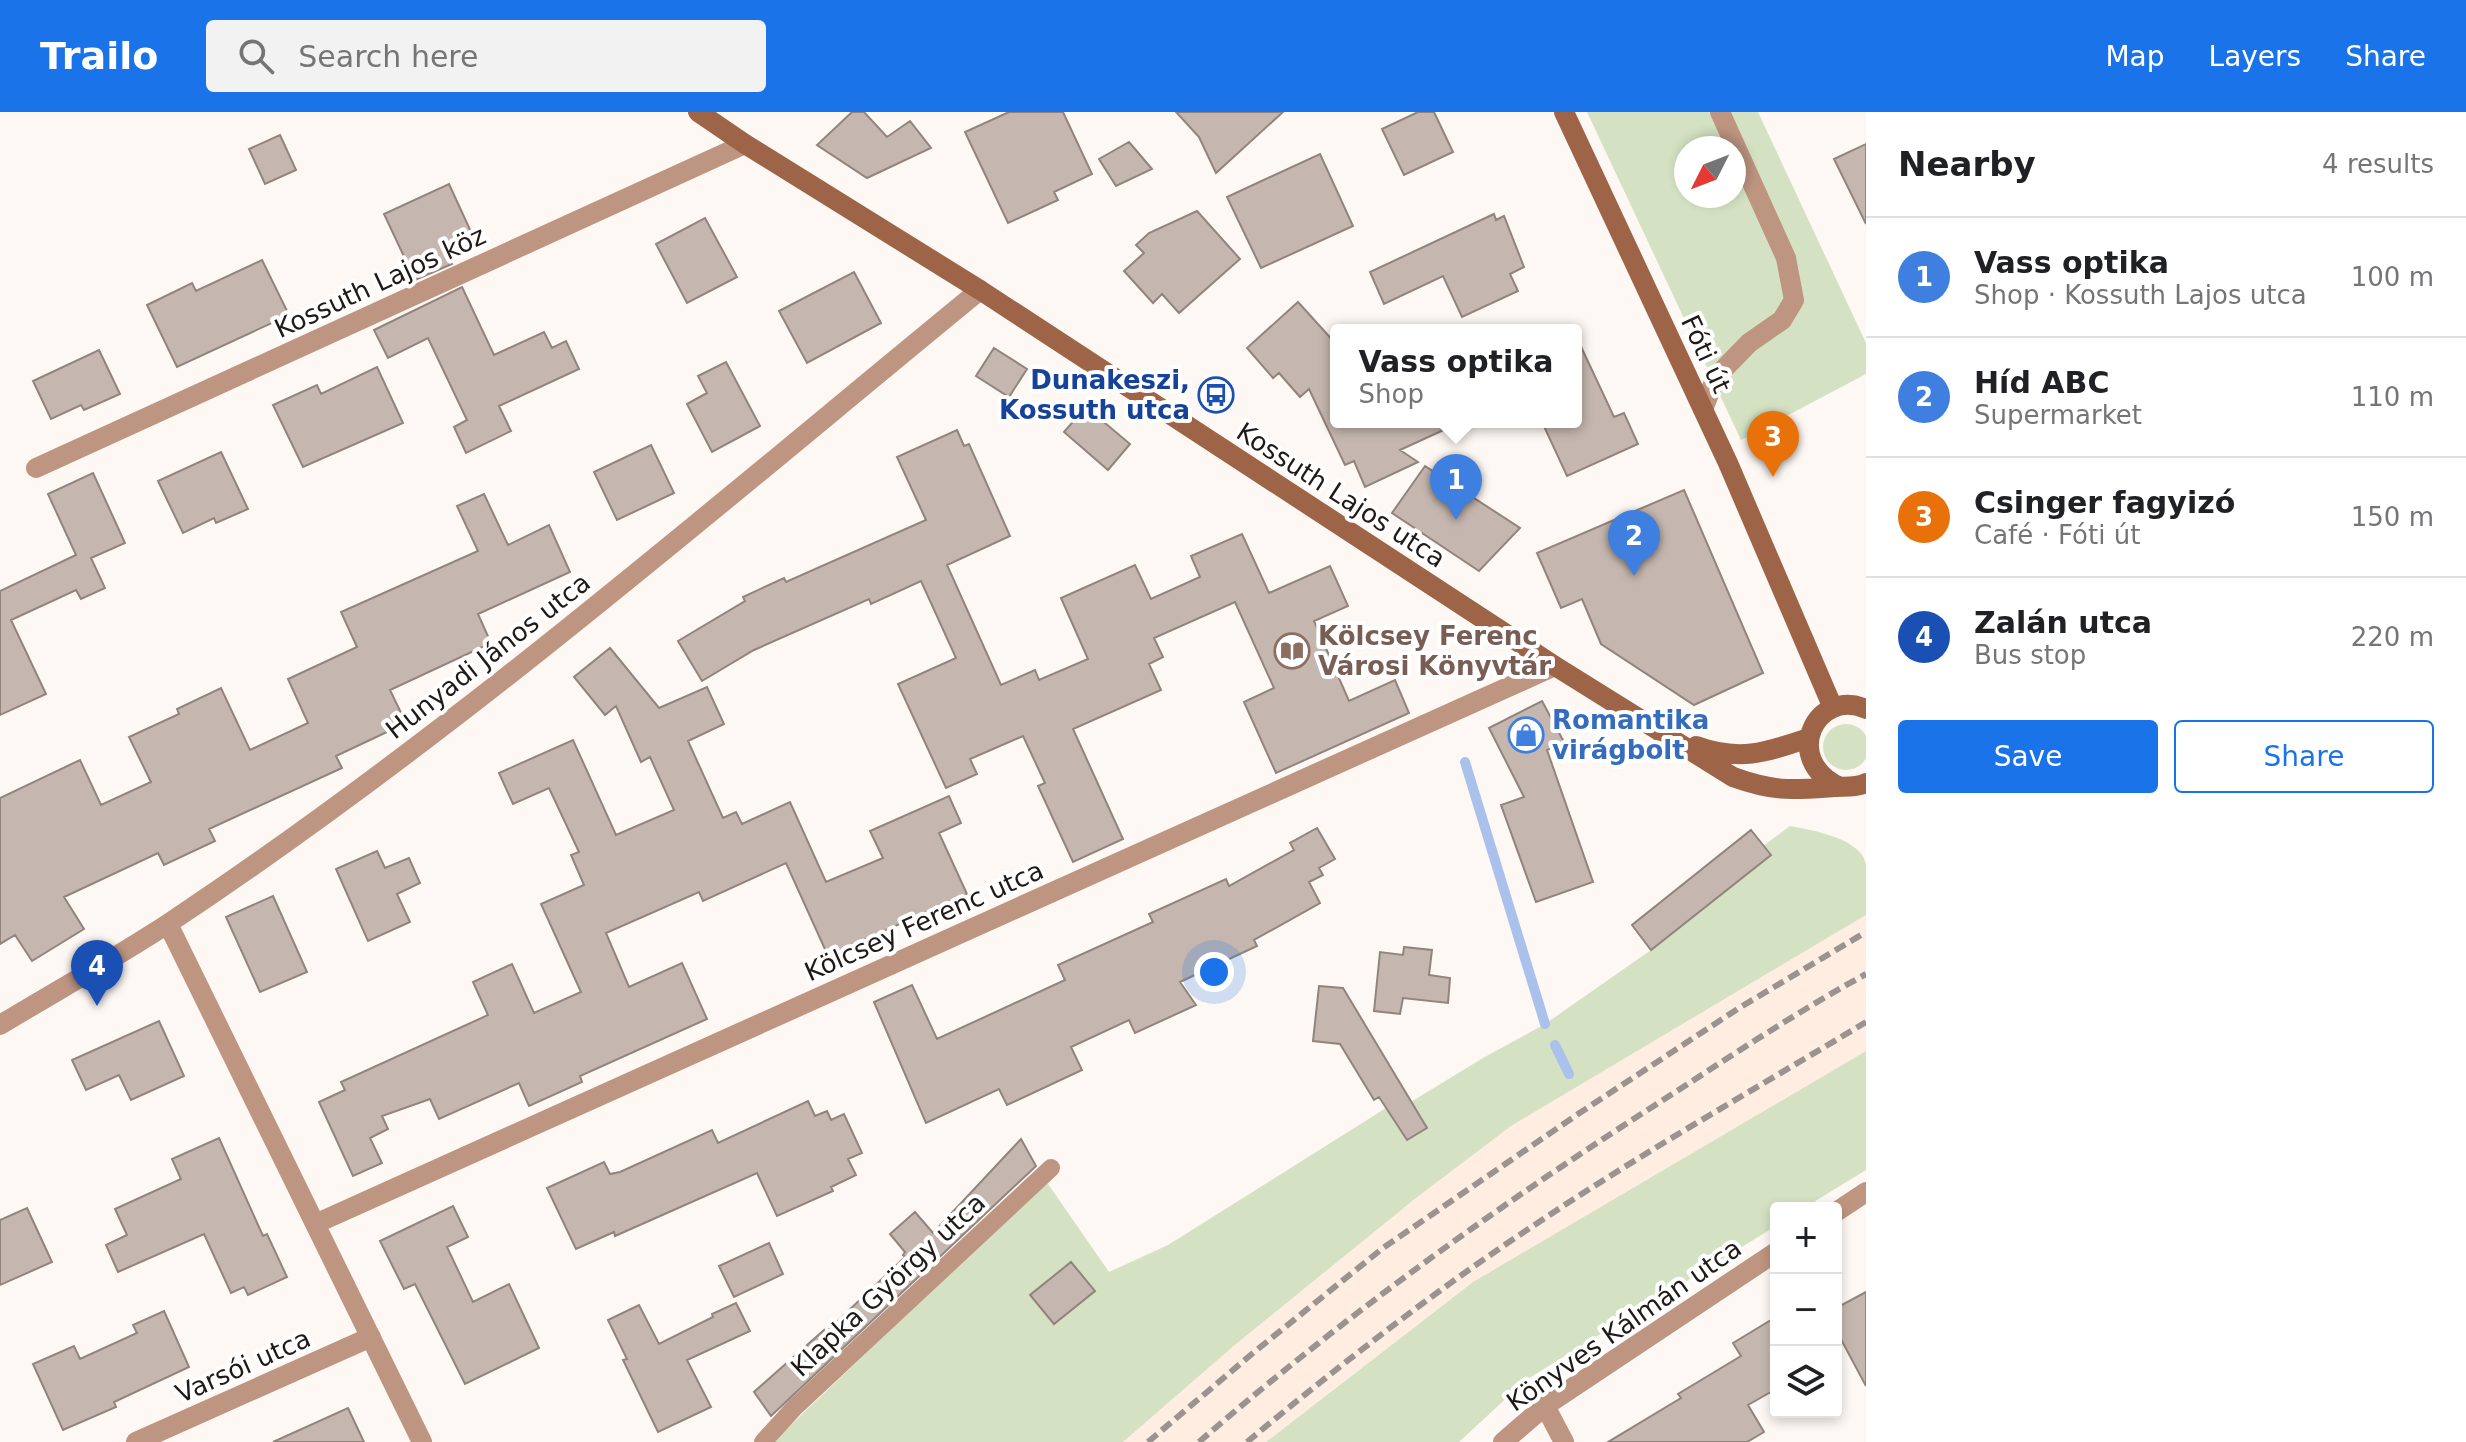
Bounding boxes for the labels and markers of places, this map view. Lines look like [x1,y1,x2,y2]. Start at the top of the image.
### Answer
place label: Dunakeszi, Kossuth utca [999,365,1190,425]
bus stop icon: Dunakeszi, Kossuth utca [1197,376,1235,414]
pin: 3 [1747,411,1799,477]
pin: 1 [1430,454,1482,520]
pin: 2 [1608,510,1660,576]
place label: Kölcsey Ferenc Városi Könyvtár [1318,621,1551,681]
library icon: Kölcsey Ferenc Városi Könyvtár [1273,632,1311,670]
place label: Romantika virágbolt [1552,705,1709,765]
shop icon: Romantika virágbolt [1507,716,1545,754]
pin: 4 [71,940,123,1006]

